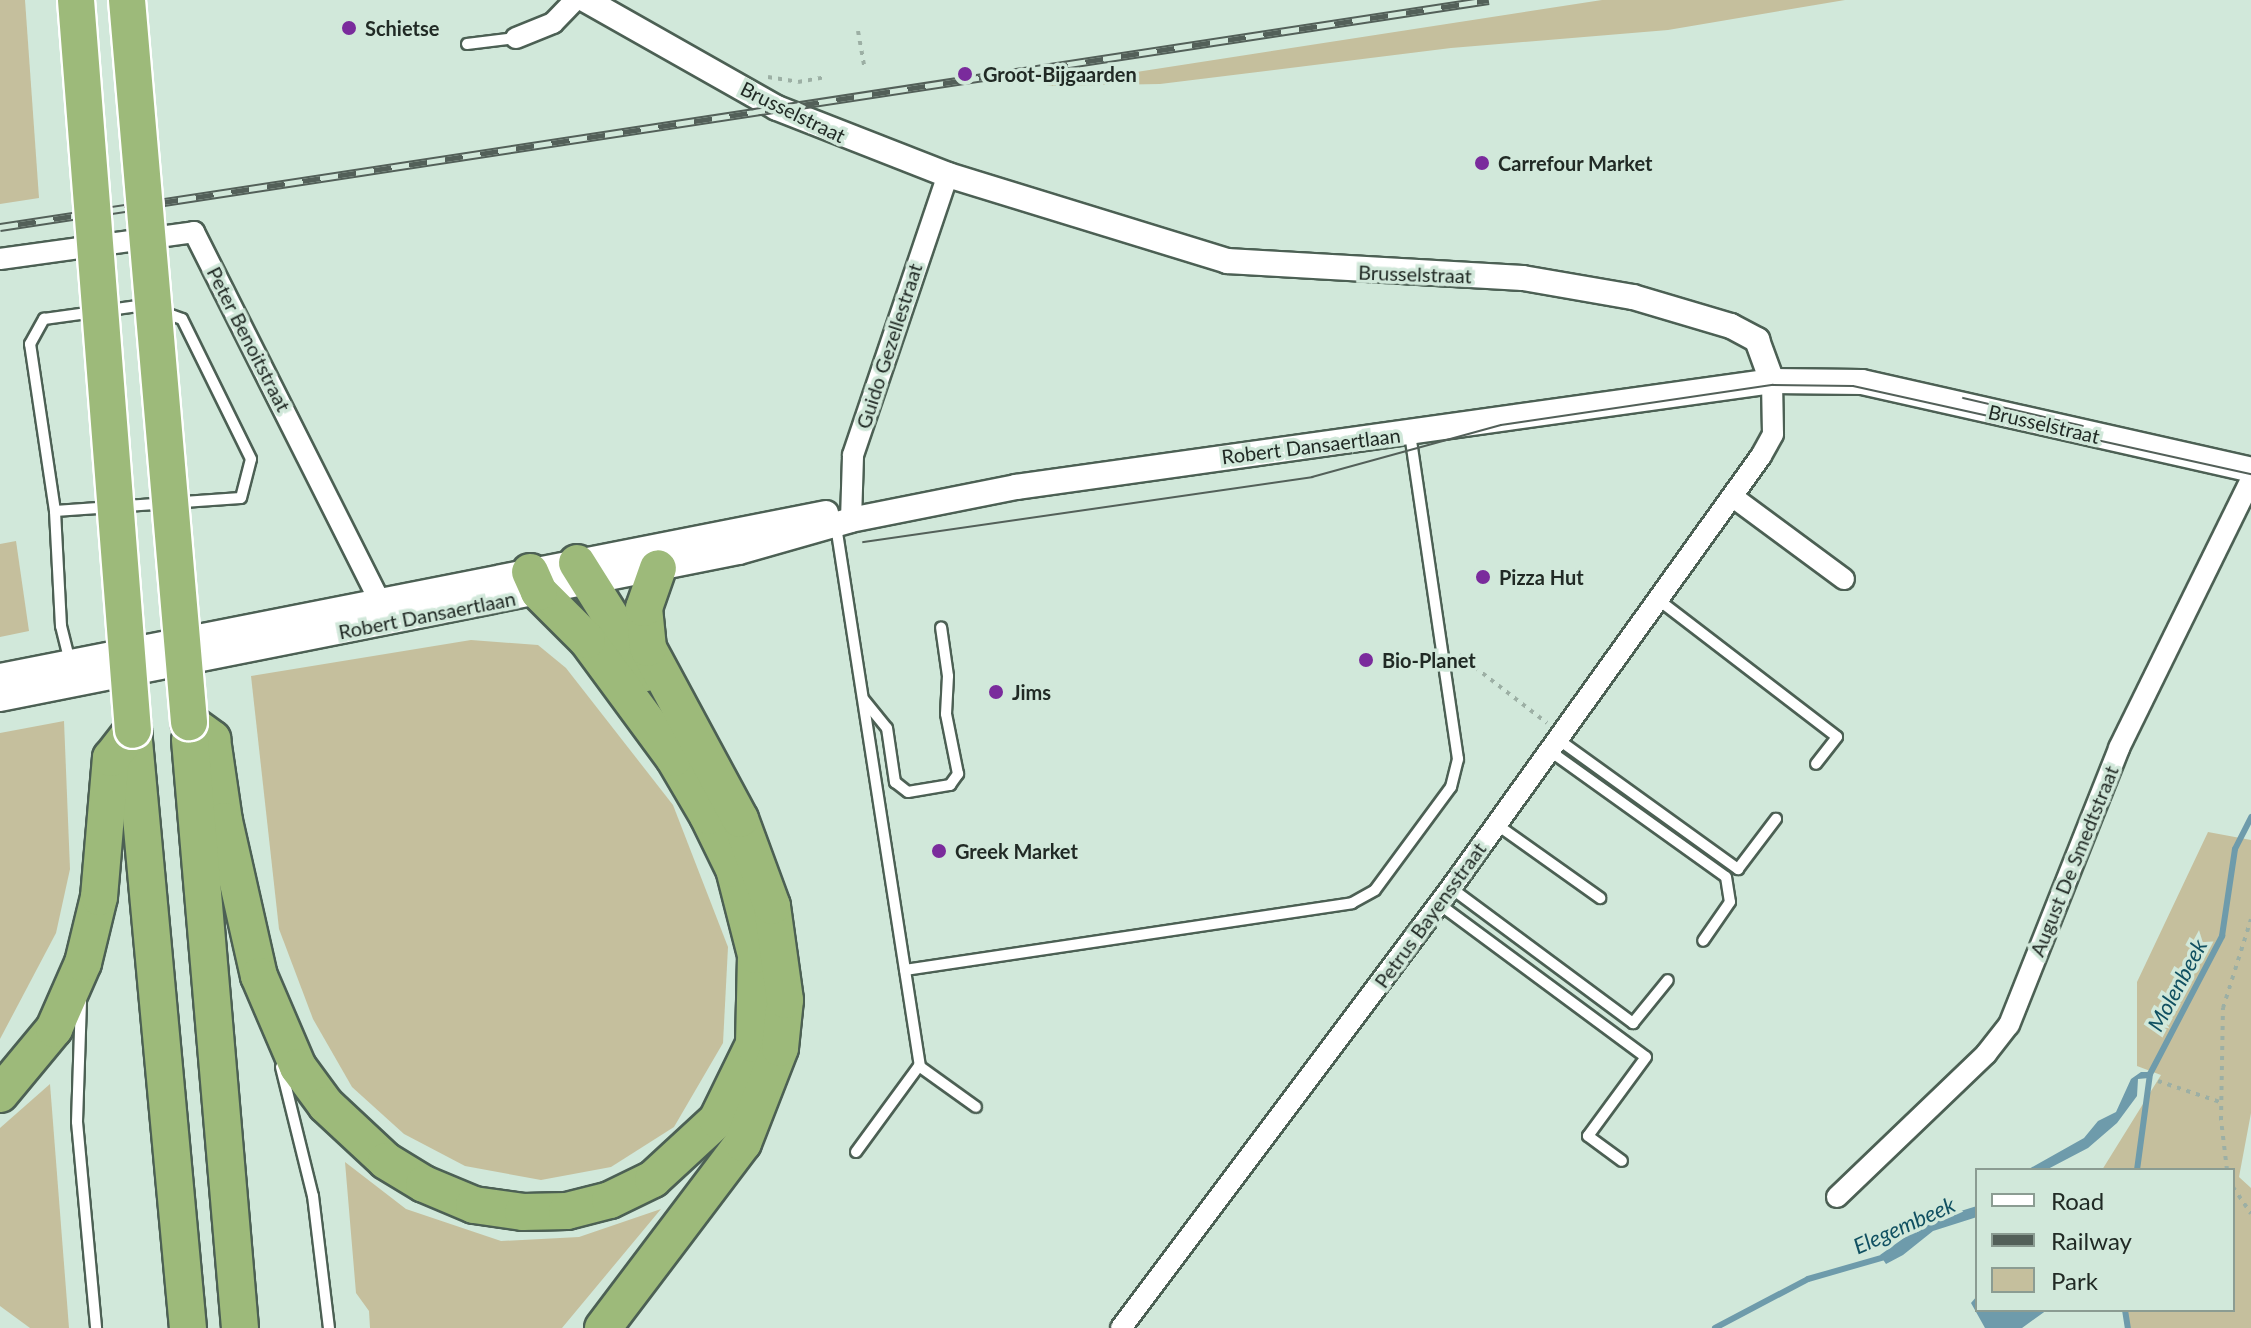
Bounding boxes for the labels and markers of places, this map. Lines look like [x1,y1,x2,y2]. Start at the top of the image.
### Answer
place label: Schietse [365,16,439,40]
marker: Schietse [340,19,358,37]
place label: Groot-Bijgaarden [983,62,1137,86]
marker: Groot-Bijgaarden [954,63,976,85]
place label: Carrefour Market [1498,151,1653,175]
marker: Carrefour Market [1473,154,1491,172]
place label: Pizza Hut [1499,565,1584,589]
marker: Pizza Hut [1474,568,1492,586]
place label: Bio-Planet [1382,648,1476,672]
marker: Bio-Planet [1357,651,1375,669]
place label: Jims [1012,680,1051,704]
marker: Jims [987,683,1005,701]
place label: Greek Market [955,839,1078,863]
marker: Greek Market [930,842,948,860]

